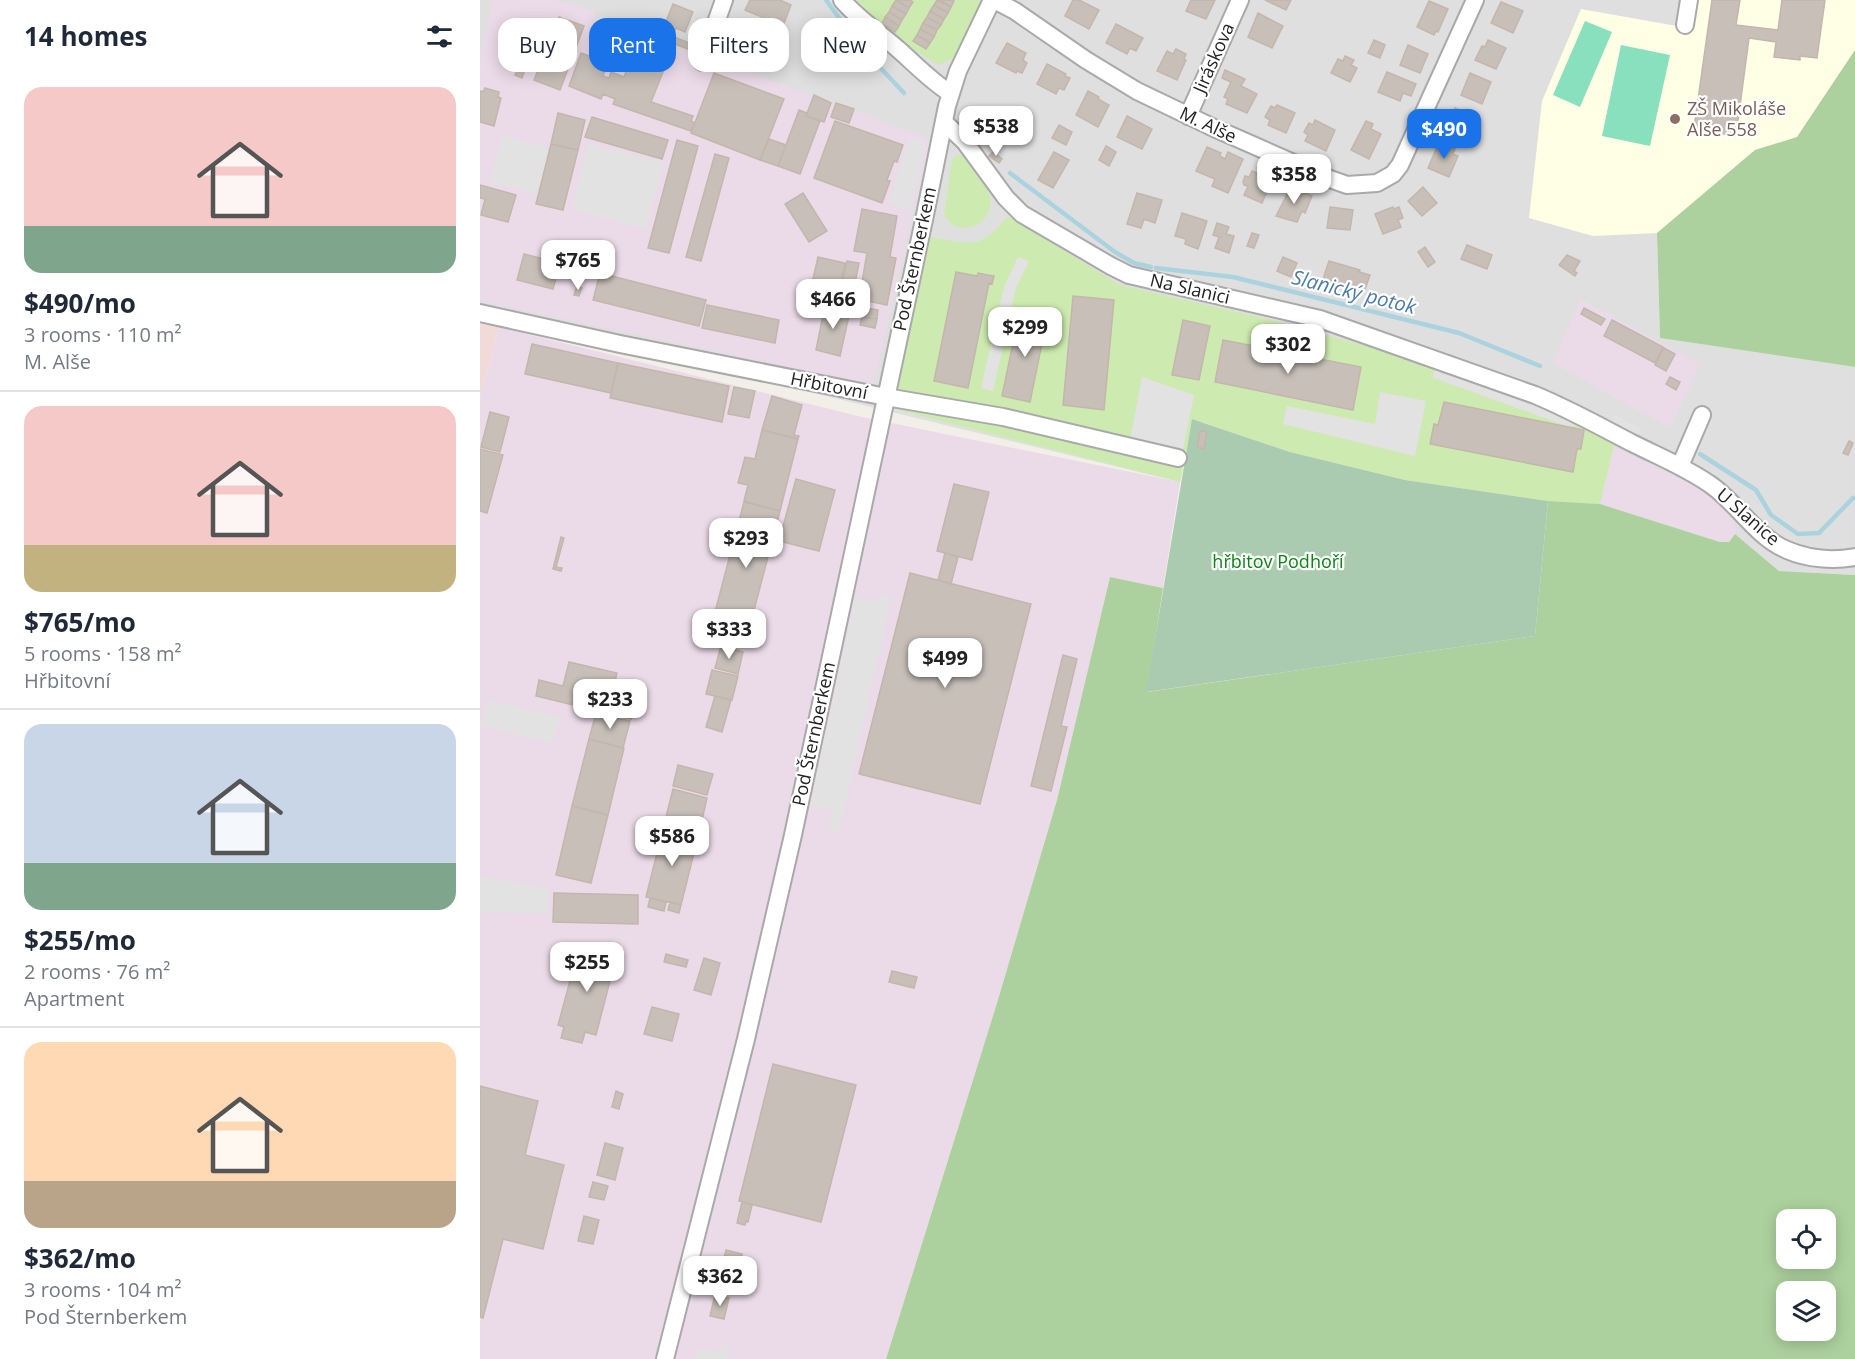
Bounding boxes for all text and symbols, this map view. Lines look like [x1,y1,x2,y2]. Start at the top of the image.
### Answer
text: 14 homes [24,18,148,54]
chip: Buy [498,18,577,72]
chip: Rent [589,18,676,72]
chip: Filters [688,18,789,72]
chip: New [801,18,887,72]
street label: Jiráskova [1186,19,1239,98]
icon: filters [423,20,456,53]
place label: ZŠ Mikoláše Alše 558 [1687,96,1786,141]
street label: M. Alše [1176,100,1241,148]
pin: $538 [960,106,1032,157]
pin: $490 [1408,109,1480,160]
text: $538 [973,112,1019,139]
marker: ZŠ Mikoláše Alše 558 [1668,112,1682,126]
text: $490 [1421,115,1467,142]
icon: home [186,126,294,234]
pin: $358 [1258,154,1330,205]
text: $358 [1271,160,1317,187]
street label: Pod Šternberkem [887,184,941,333]
pin: $765 [542,240,614,291]
text: $765 [555,246,601,273]
water label: Slanický potok [1289,263,1420,320]
street label: Na Slanici [1148,267,1233,309]
pin: $466 [797,279,869,330]
text: $490/mo [24,285,136,321]
text: $466 [810,285,856,312]
pin: $299 [989,307,1061,358]
text: $299 [1002,313,1048,340]
text: 3 rooms · 110 m² [24,321,182,348]
pin: $302 [1252,324,1324,375]
text: $302 [1265,330,1311,357]
text: M. Alše [24,348,91,375]
street label: Hřbitovní [789,366,870,404]
icon: home [186,445,294,553]
street label: U Slanice [1712,482,1785,550]
pin: $293 [710,518,782,569]
text: $293 [723,524,769,551]
park label: hřbitov Podhoří [1212,549,1344,573]
text: $765/mo [24,604,136,640]
pin: $333 [693,609,765,660]
text: $333 [706,615,752,642]
pin: $499 [909,638,981,689]
text: 5 rooms · 158 m² [24,640,182,667]
text: $499 [922,644,968,671]
street label: Pod Šternberkem [786,659,840,808]
text: Hřbitovní [24,667,111,694]
pin: $233 [574,679,646,730]
text: $233 [587,685,633,712]
icon: home [186,763,294,871]
pin: $586 [636,816,708,867]
text: $586 [649,822,695,849]
text: $255/mo [24,922,136,958]
pin: $255 [551,942,623,993]
text: $255 [564,948,610,975]
text: 2 rooms · 76 m² [24,958,170,985]
text: Apartment [24,985,124,1012]
icon: home [186,1081,294,1189]
map controls [1776,1209,1836,1341]
button: locate [1776,1209,1836,1269]
text: $362/mo [24,1240,136,1276]
pin: $362 [684,1256,756,1307]
text: $362 [697,1262,743,1289]
text: 3 rooms · 104 m² [24,1276,182,1303]
button: layers [1776,1281,1836,1341]
text: Pod Šternberkem [24,1303,187,1330]

